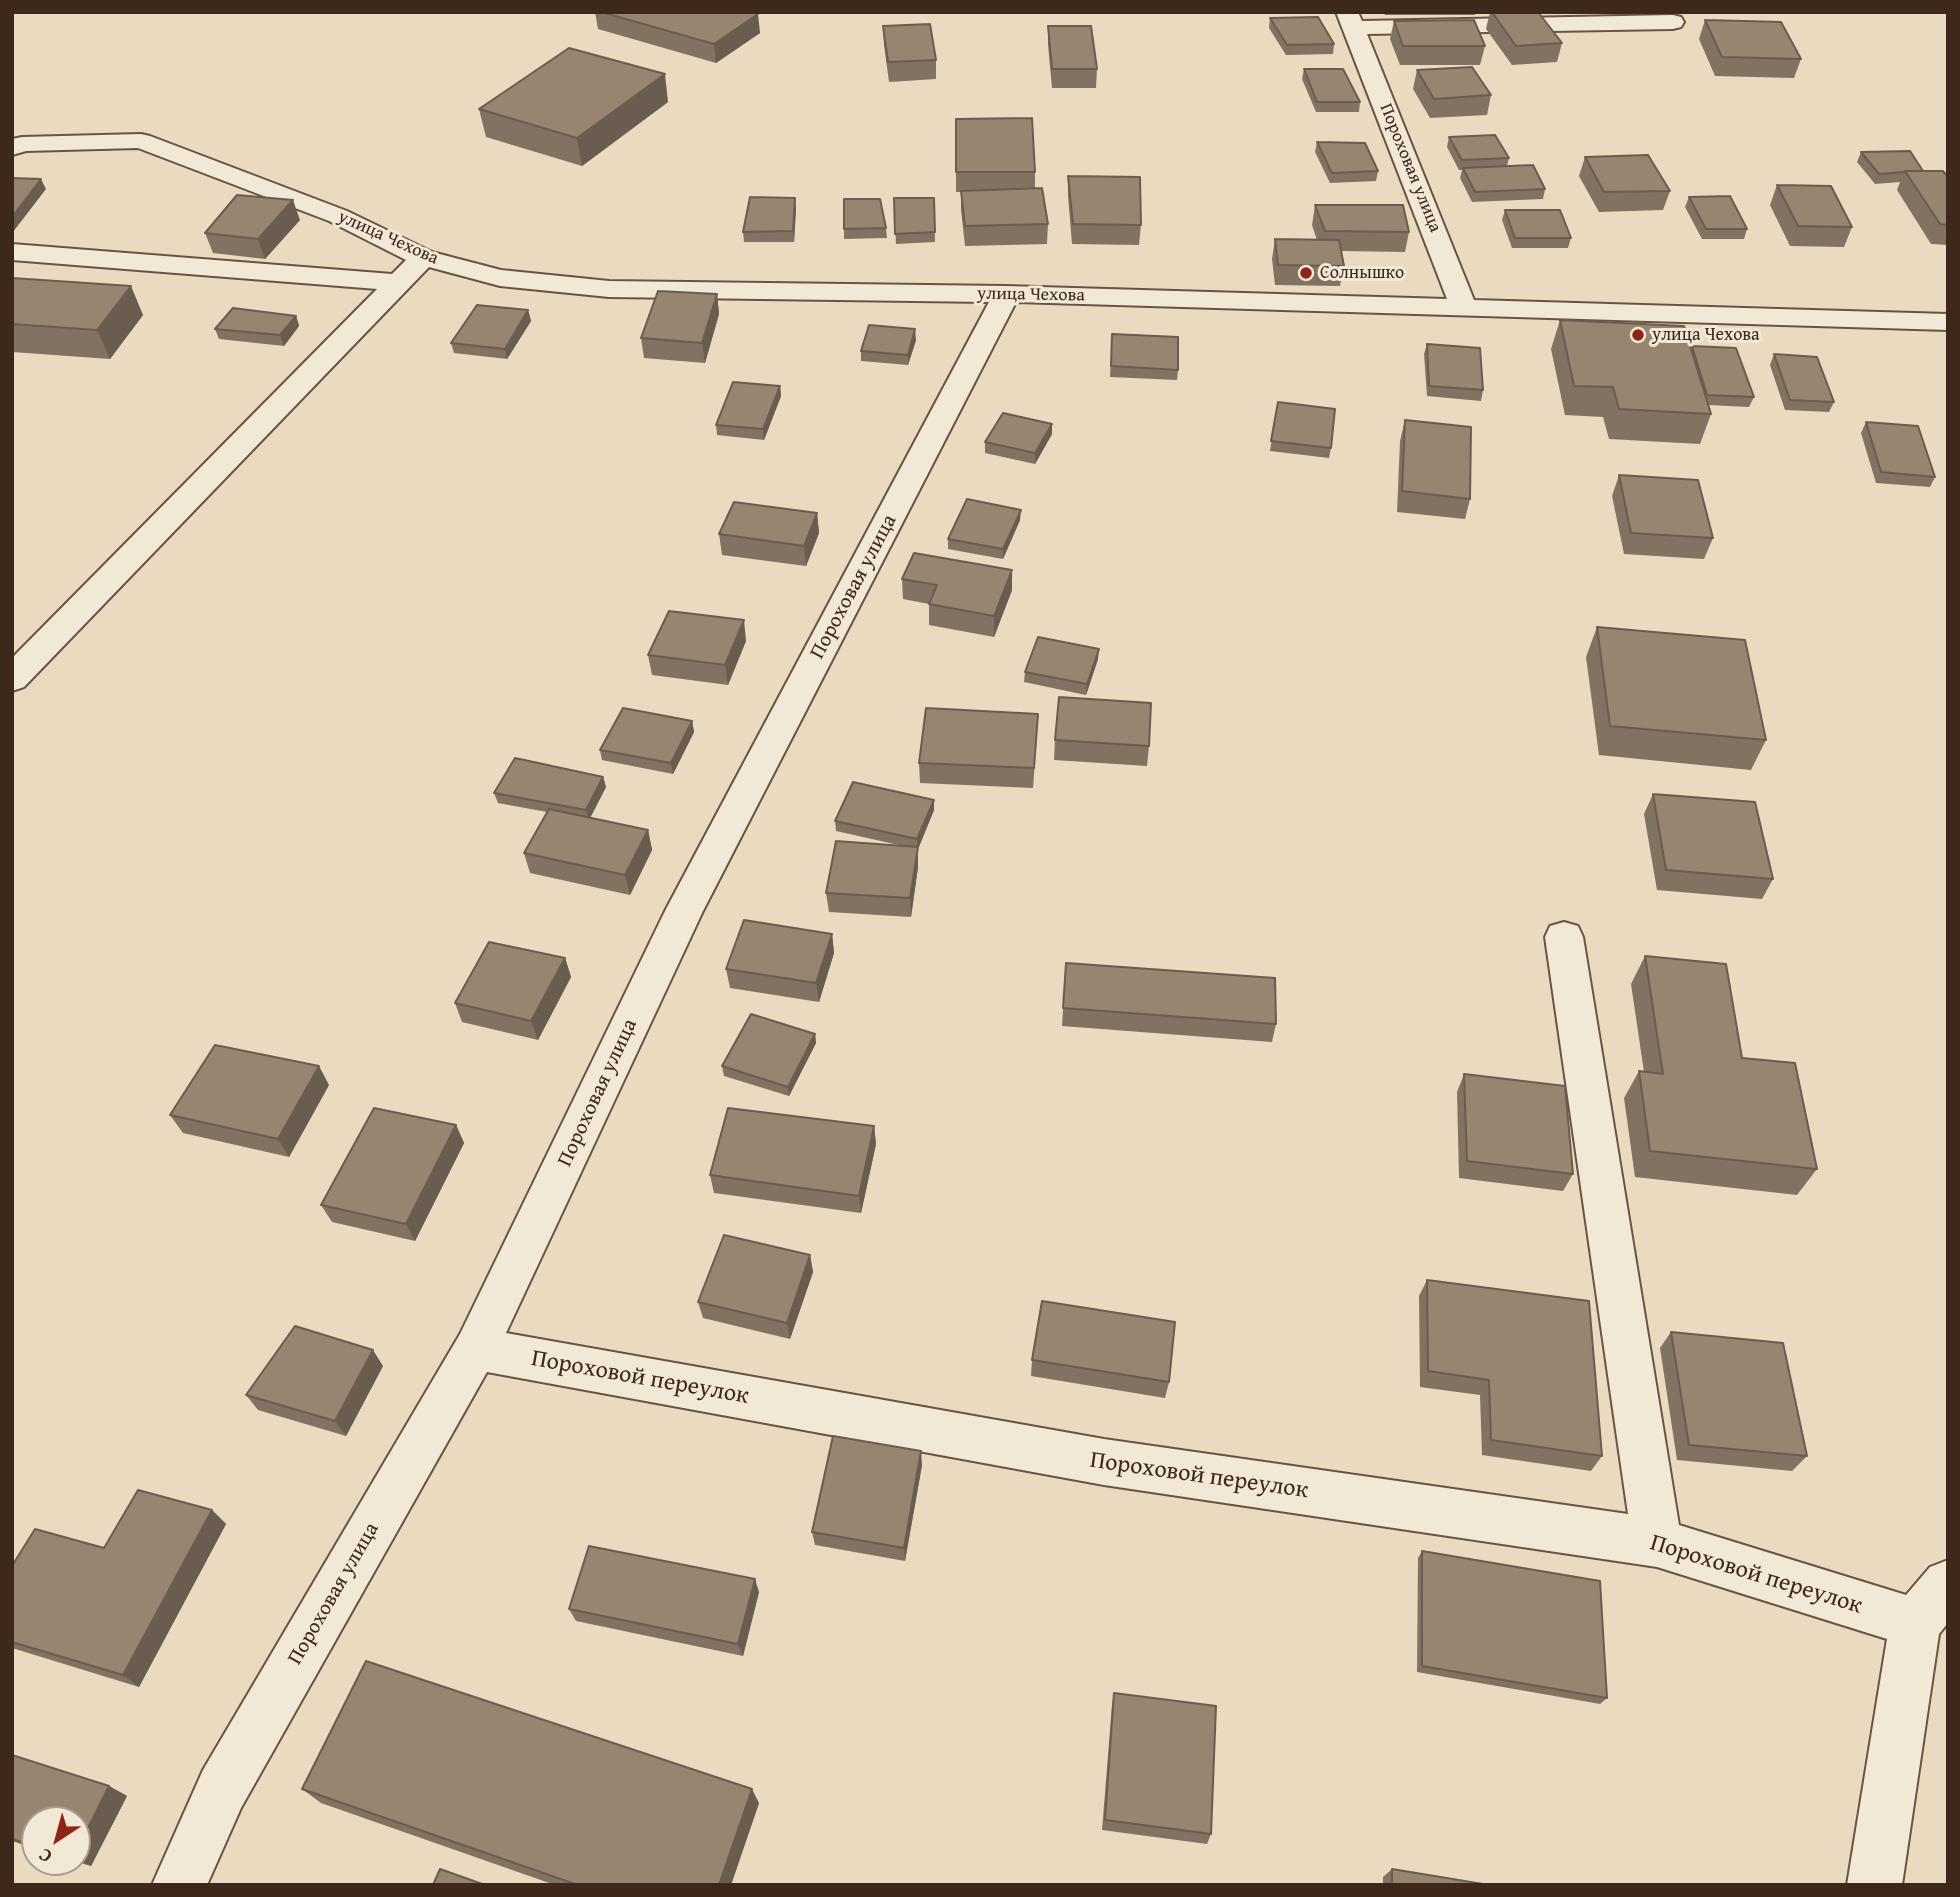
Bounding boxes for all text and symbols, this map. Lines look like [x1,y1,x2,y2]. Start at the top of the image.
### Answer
street label: Пороховая улица [1374,100,1446,236]
street label: улица Чехова [334,206,442,270]
place label: Солнышко [1320,262,1404,284]
marker: Солнышко [1298,265,1314,281]
street label: улица Чехова [977,283,1085,307]
place label: улица Чехова [1652,324,1760,346]
marker: улица Чехова [1630,327,1646,343]
street label: Пороховая улица [805,510,903,664]
street label: Пороховая улица [553,1015,643,1171]
street label: Пороховой переулок [529,1345,751,1411]
street label: Пороховой переулок [1088,1446,1310,1506]
street label: Пороховая улица [283,1518,385,1670]
street label: Пороховой переулок [1647,1529,1865,1621]
north arrow [21,1806,91,1876]
text: С [32,1842,57,1871]

